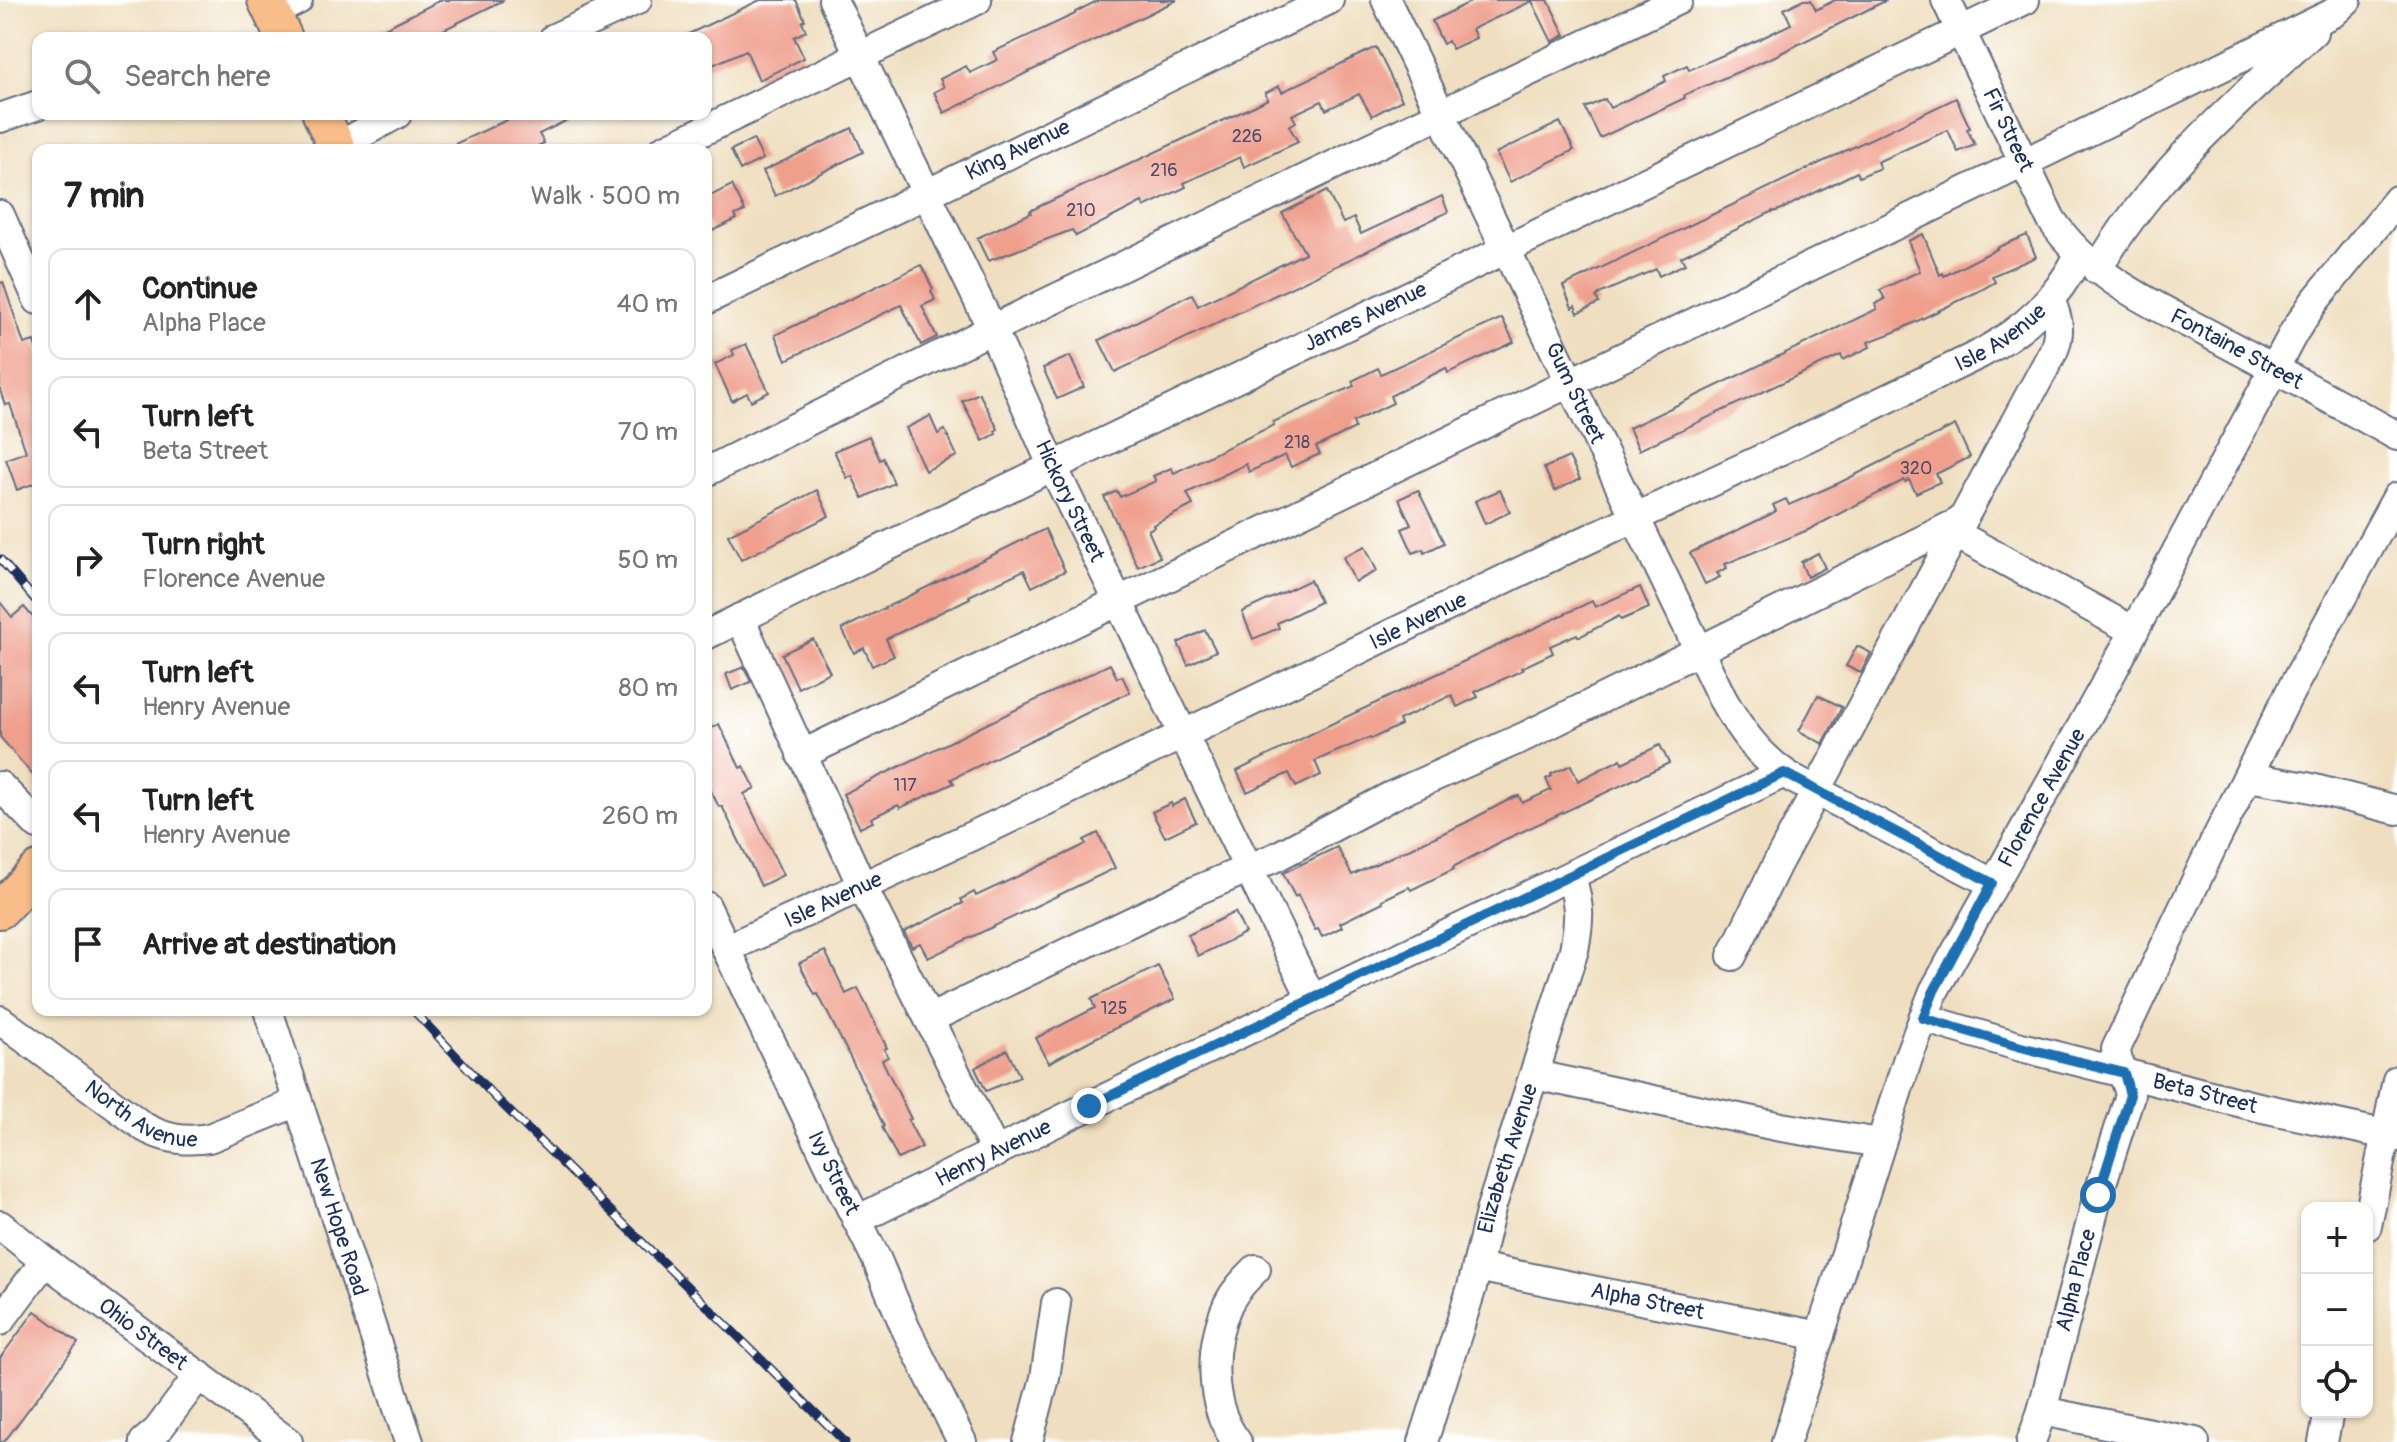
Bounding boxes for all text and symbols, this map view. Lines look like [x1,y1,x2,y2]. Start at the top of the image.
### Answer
search box [32,32,712,120]
icon: search [60,54,104,98]
text: Search here [124,58,271,95]
street label: Fir Street [1976,83,2040,176]
street label: King Avenue [961,113,1075,187]
house number: 226 [1232,125,1262,148]
house number: 216 [1150,159,1178,182]
text: 7 min [64,175,145,218]
text: Walk · 500 m [531,180,680,212]
house number: 210 [1066,199,1096,222]
text: Continue [142,270,257,307]
street label: James Avenue [1299,275,1432,358]
icon: ahead [66,282,110,326]
text: 40 m [616,288,678,320]
street label: Isle Avenue [1950,297,2053,378]
street label: Fontaine Street [2165,302,2308,396]
text: Alpha Place [142,307,266,339]
street label: Gum Street [1539,338,1611,448]
text: Turn left [142,398,253,435]
icon: left [66,410,110,454]
text: 70 m [618,416,678,448]
house number: 218 [1284,431,1310,454]
text: Beta Street [142,435,268,467]
street label: Hickory Street [1029,436,1111,566]
house number: 320 [1900,457,1932,480]
text: Turn right [142,526,265,563]
icon: right [66,538,110,582]
text: 50 m [617,544,678,576]
text: Florence Avenue [142,563,325,595]
street label: Isle Avenue [1365,586,1471,656]
text: Turn left [142,654,253,691]
icon: left [66,666,110,710]
text: 80 m [618,672,678,704]
text: Henry Avenue [142,691,290,723]
street label: Florence Avenue [1992,723,2092,872]
house number: 117 [893,774,917,797]
text: Turn left [142,782,253,819]
icon: left [66,794,110,838]
text: 260 m [602,800,678,832]
text: Henry Avenue [142,819,290,851]
street label: Isle Avenue [780,865,887,934]
icon: arrive [66,922,110,966]
text: Arrive at destination [142,926,396,963]
house number: 125 [1101,997,1127,1020]
street label: Beta Street [2150,1067,2260,1120]
street label: North Avenue [79,1074,198,1154]
street label: Elizabeth Avenue [1471,1080,1544,1236]
route end [1071,1088,1107,1124]
street label: Henry Avenue [931,1113,1056,1193]
street label: Ivy Street [801,1126,866,1220]
street label: New Hope Road [303,1154,374,1299]
route start [2080,1177,2116,1213]
map controls [2301,1202,2373,1418]
button: + [2301,1202,2373,1274]
street label: Alpha Place [2049,1226,2103,1335]
button: − [2301,1274,2373,1346]
street label: Alpha Street [1588,1276,1707,1326]
street label: Ohio Street [93,1292,194,1377]
button: locate [2301,1346,2373,1418]

